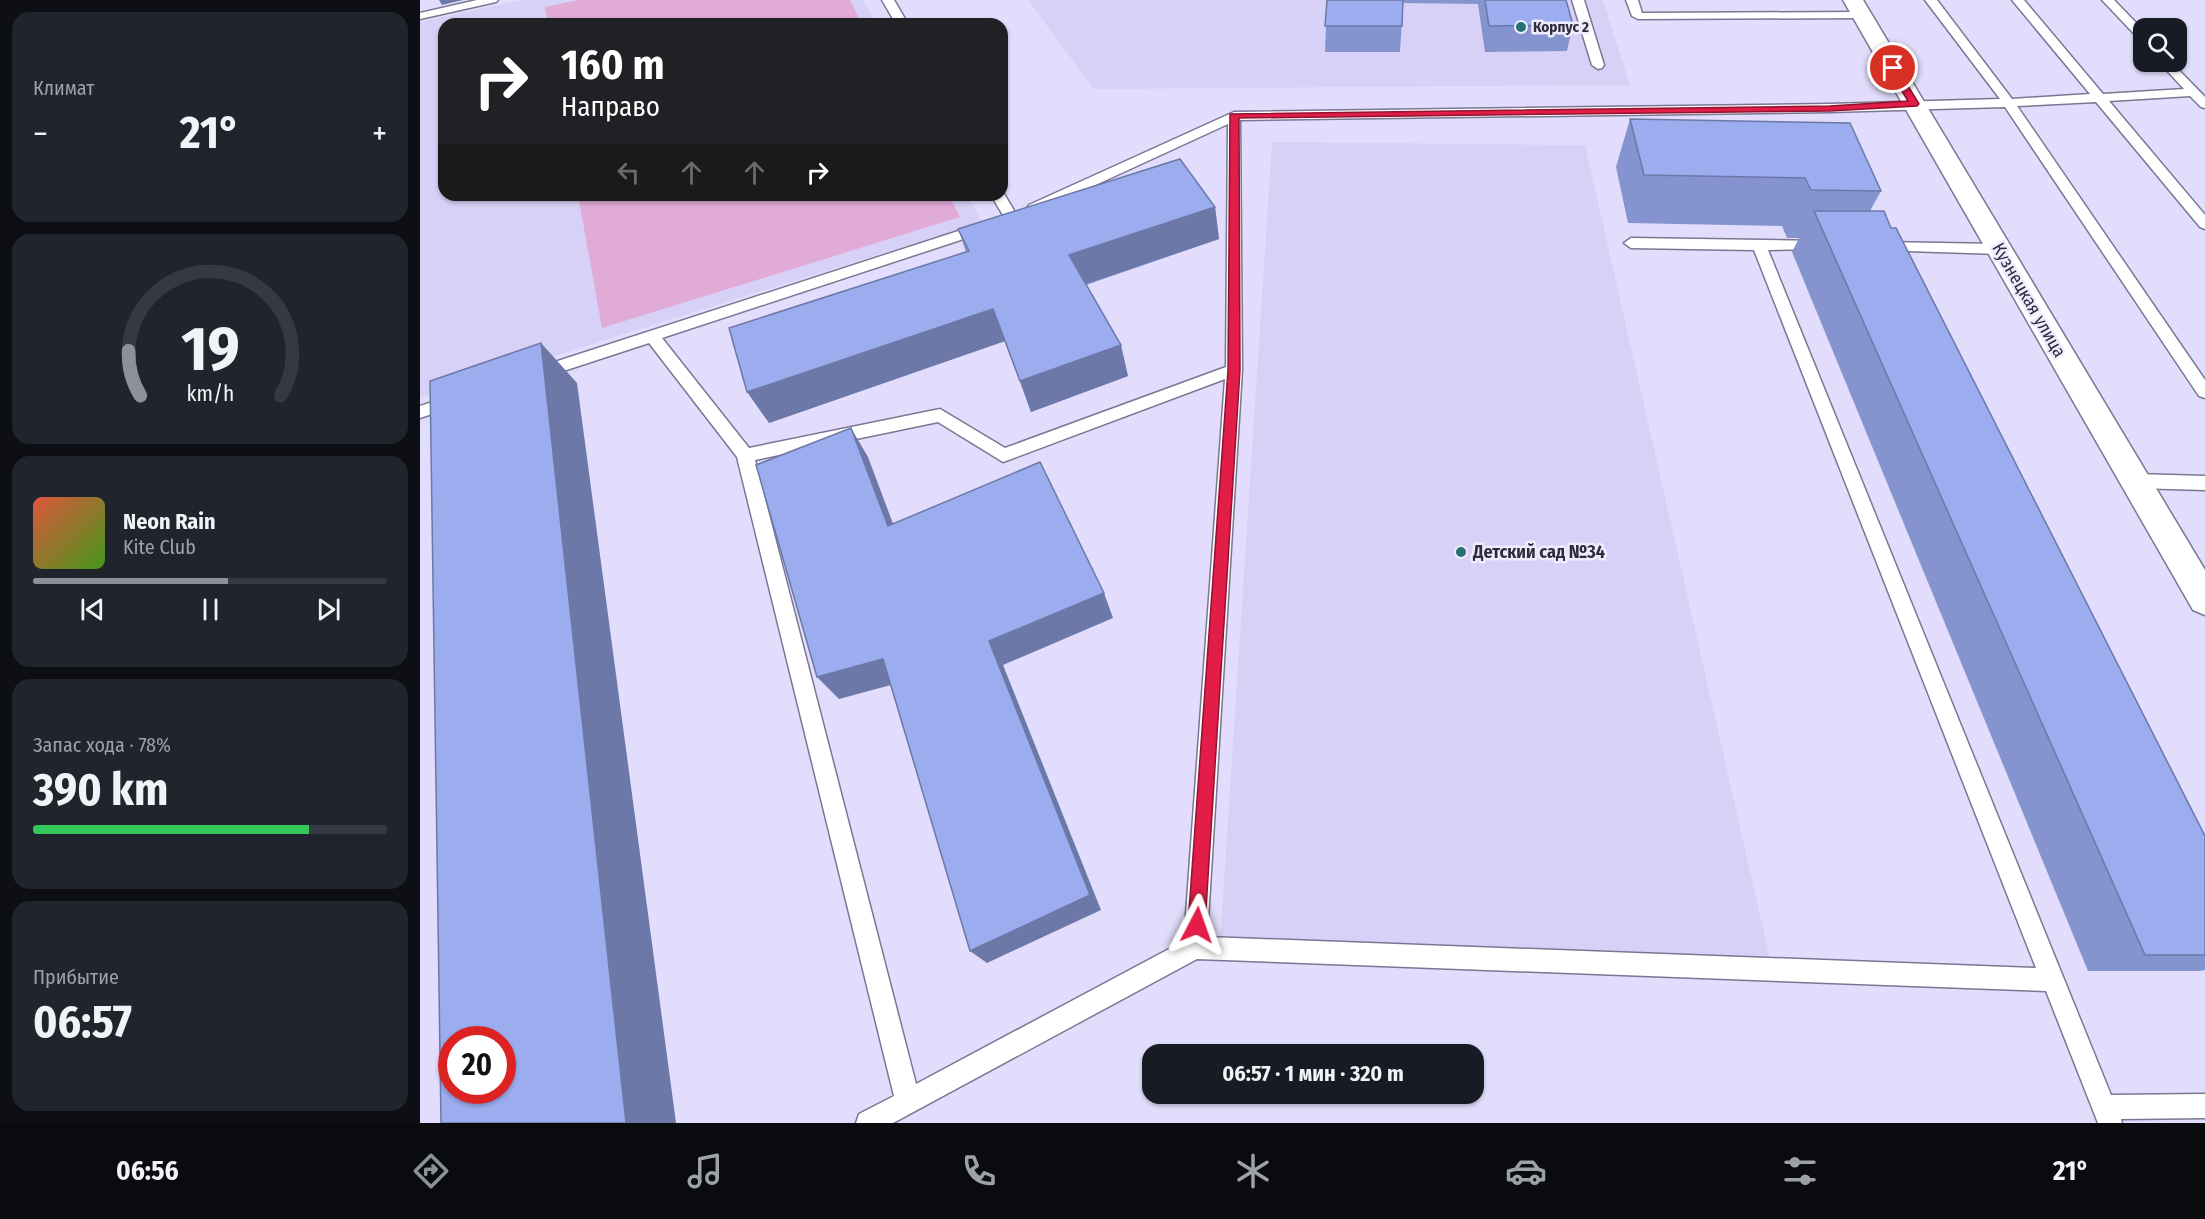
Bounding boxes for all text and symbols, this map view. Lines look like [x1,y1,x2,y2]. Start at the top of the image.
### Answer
place label: Корпус 2 [1533,18,1589,36]
map controls [2133,18,2187,72]
button: search [2133,18,2187,72]
marker: Корпус 2 [1514,20,1528,34]
text: 160 m [561,40,664,90]
icon: right [462,42,540,120]
pin [1867,42,1918,93]
icon: arrive [1876,51,1909,84]
text: Климат [33,76,94,100]
text: Направо [561,91,660,123]
text: 21° [180,106,240,160]
text: − [33,114,48,154]
text: + [372,114,387,154]
icon: left [612,156,645,189]
icon: ahead [675,156,708,189]
icon: ahead [738,156,771,189]
icon: right [801,156,834,189]
street label: Кузнецкая улица [1987,239,2071,361]
text: 19 [181,312,239,387]
text: km/h [186,382,234,408]
text: Neon Rain [123,508,216,535]
text: Kite Club [123,535,196,559]
place label: Детский сад №34 [1472,541,1605,563]
marker: Детский сад №34 [1454,545,1468,559]
icon: previous [76,593,109,626]
icon: pause [194,593,227,626]
icon: next [312,593,345,626]
text: Запас хода · 78% [33,733,171,757]
text: 390 km [33,763,168,817]
position arrow [1165,893,1229,957]
text: Прибытие [33,965,119,989]
text: 06:57 [33,995,132,1049]
speed limit sign: 20 [438,1026,516,1104]
text: 06:57 · 1 мин · 320 m [1222,1060,1404,1087]
icon: directions [410,1150,452,1192]
icon: music [684,1150,726,1192]
icon: phone [958,1150,1000,1192]
icon: climate [1232,1150,1274,1192]
icon: car [1505,1150,1547,1192]
icon: filters [1779,1150,1821,1192]
text: 06:56 [116,1155,179,1187]
text: 21° [2053,1155,2089,1187]

